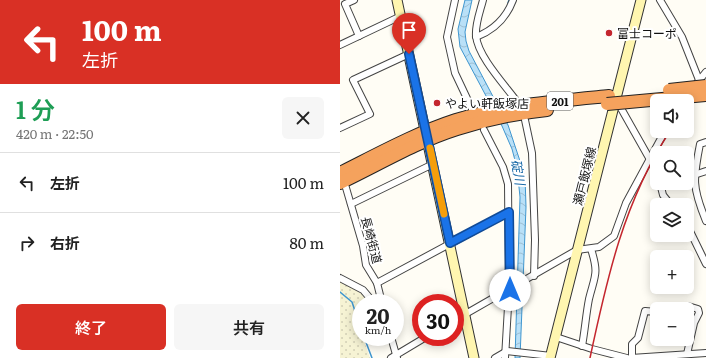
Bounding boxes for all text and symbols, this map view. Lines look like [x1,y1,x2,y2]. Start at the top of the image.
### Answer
text: 100 m [82,8,162,50]
pin [392,13,426,54]
icon: left [16,16,68,68]
icon: arrive [398,19,420,41]
place label: 富士コーポ [617,24,677,42]
marker: 富士コーポ [604,28,614,38]
text: 左折 [82,46,118,73]
text: 1 分 [16,91,55,126]
road number: 201 [547,92,573,110]
place label: やよい軒飯塚店 [445,94,529,112]
map controls [650,94,694,346]
button: sound [650,94,694,138]
button: close [282,97,324,139]
marker: やよい軒飯塚店 [432,98,442,108]
text: 420 m · 22:50 [16,124,94,143]
street label: 瀬戸飯塚線 [568,145,600,207]
button: search [650,146,694,190]
water label: 碇川 [507,158,531,188]
text: 左折 [50,171,80,194]
text: 100 m [283,171,324,194]
icon: left [16,172,38,194]
button: layers [650,198,694,242]
street label: 長崎街道 [357,214,387,266]
text: 右折 [50,231,80,254]
text: 80 m [290,231,324,254]
icon: right [16,232,38,254]
button: + [650,250,694,294]
position arrow [489,269,531,311]
speed limit sign: 30 [412,294,464,346]
text: 20 [366,300,390,330]
button: − [650,302,694,346]
button: 終了 [16,304,166,350]
button: 共有 [174,304,324,350]
text: km/h [365,322,391,337]

